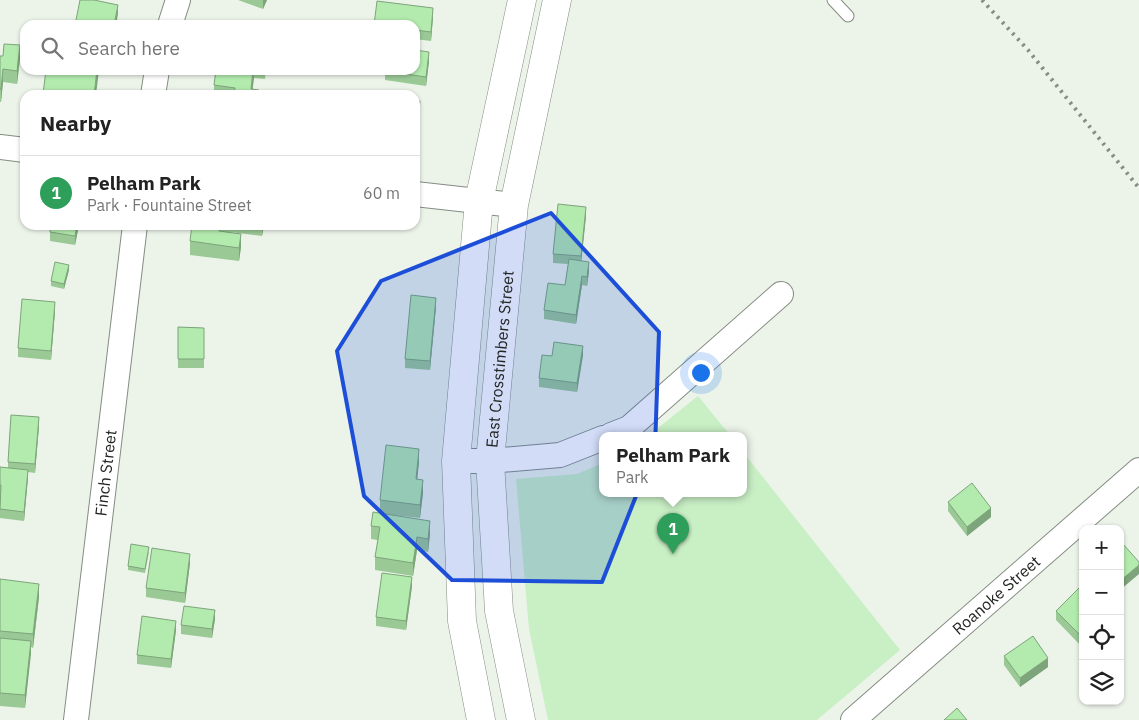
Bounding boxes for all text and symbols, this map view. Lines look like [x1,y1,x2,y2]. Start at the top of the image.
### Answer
search box [20,20,420,75]
icon: search [38,34,66,62]
text: Search here [78,36,180,60]
text: Nearby [40,109,111,137]
text: Pelham Park [87,171,201,195]
text: 1 [51,183,61,203]
text: 60 m [363,183,400,203]
text: Park · Fountaine Street [87,195,252,215]
street label: East Crosstimbers Street [481,269,518,449]
your location [688,360,714,386]
street label: Finch Street [90,428,121,517]
popup [599,432,747,497]
text: Pelham Park [616,443,730,467]
text: Park [616,467,649,487]
pin: 1 [657,513,689,554]
map controls [1079,525,1124,705]
button: + [1079,525,1124,570]
street label: Roanoke Street [948,551,1044,639]
button: − [1079,570,1124,615]
button: locate [1079,615,1124,660]
button: layers [1079,660,1124,705]

